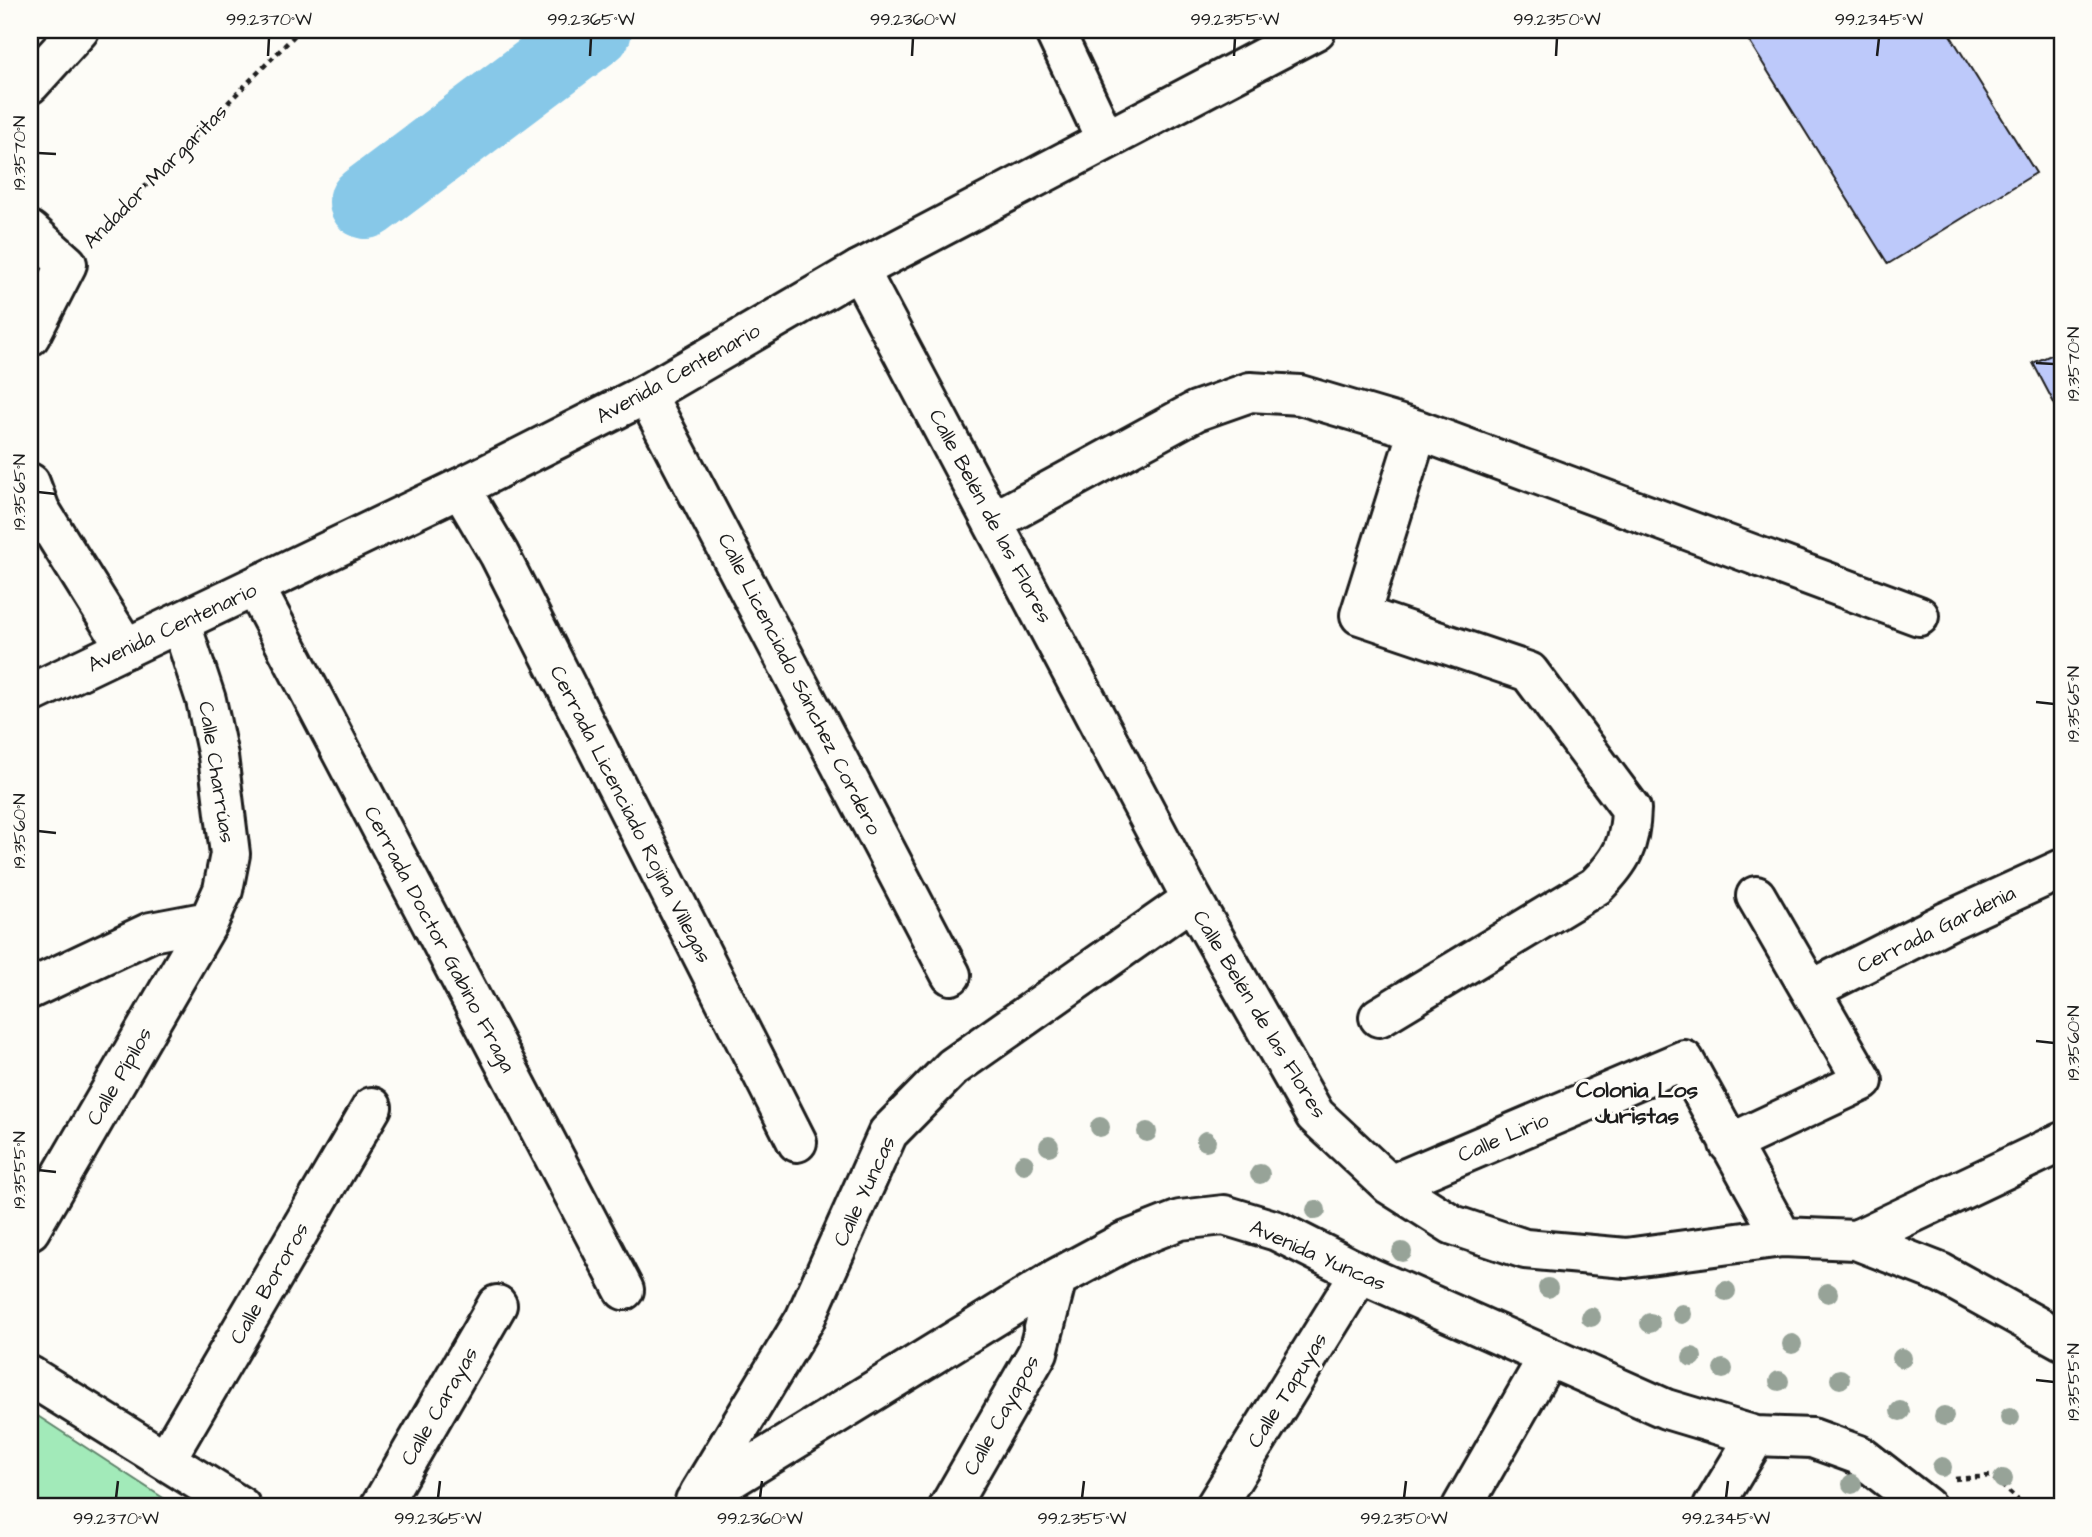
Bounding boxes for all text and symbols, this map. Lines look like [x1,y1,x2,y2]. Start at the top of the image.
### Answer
text: 99.2370°W [226,7,312,32]
text: 99.2365°W [547,7,635,32]
text: 99.2360°W [870,7,956,32]
text: 99.2355°W [1191,7,1280,32]
text: 99.2350°W [1513,7,1601,32]
text: 99.2345°W [1835,7,1923,32]
street label: Andador Margaritas [77,98,235,256]
text: 19.3570°N [7,116,32,190]
street label: Avenida Centenario [591,316,766,431]
text: 19.3570°N [2061,327,2086,401]
street label: Calle Belén de las Flores [922,404,1059,628]
text: 19.3565°N [7,454,32,530]
street label: Calle Licenciado Sánchez Cordero [711,528,889,840]
street label: Avenida Centenario [83,575,262,679]
street label: Cerrada Licenciado Rojina Villegas [541,660,719,969]
text: 19.3565°N [2061,666,2086,742]
street label: Calle Charrúas [191,699,242,845]
text: 19.3560°N [7,794,32,868]
street label: Cerrada Doctor Gabino Fraga [355,801,523,1079]
street label: Cerrada Gardenia [1852,878,2021,980]
street label: Calle Belén de las Flores [1186,905,1333,1124]
text: 19.3560°N [2061,1006,2086,1080]
street label: Calle Pípilos [80,1022,160,1131]
district label: Colonia Los Juristas [1576,1074,1698,1132]
street label: Calle Lirio [1453,1105,1553,1170]
text: 19.3555°N [7,1131,32,1209]
street label: Calle Yuncas [826,1131,903,1251]
street label: Avenida Yuncas [1245,1212,1390,1298]
street label: Calle Bororos [223,1217,316,1349]
street label: Calle Tapuyas [1240,1327,1336,1454]
street label: Calle Carayas [394,1342,487,1472]
text: 19.3555°N [2061,1343,2086,1421]
street label: Calle Cayapos [956,1350,1048,1482]
text: 99.2370°W [73,1506,159,1531]
text: 99.2365°W [394,1506,482,1531]
text: 99.2360°W [717,1506,803,1531]
text: 99.2355°W [1038,1506,1127,1531]
text: 99.2350°W [1360,1506,1448,1531]
text: 99.2345°W [1682,1506,1770,1531]

